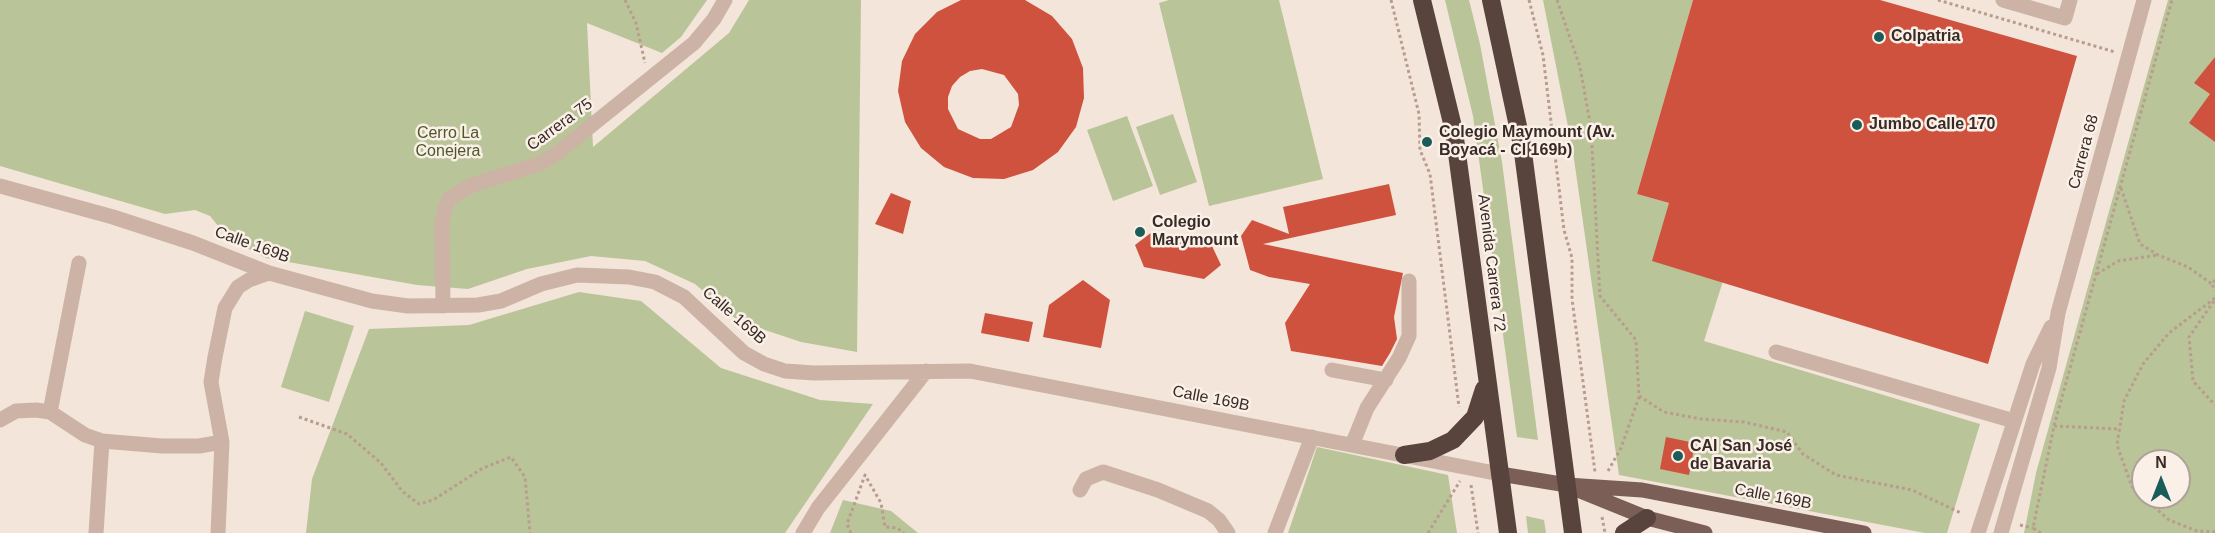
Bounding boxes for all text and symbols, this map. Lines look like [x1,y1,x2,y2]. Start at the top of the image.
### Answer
place label: Colpatria [1891,27,1960,47]
marker: Colpatria [1872,30,1886,44]
street label: Carrera 75 [523,95,597,155]
street label: Carrera 68 [2065,113,2103,191]
place label: Jumbo Calle 170 [1869,115,1995,135]
marker: Jumbo Calle 170 [1850,118,1864,132]
place label: Colegio Maymount (Av. Boyacá - Cl 169b) [1439,123,1615,161]
park label: Cerro La Conejera [416,124,480,162]
marker: Colegio Maymount (Av. Boyacá - Cl 169b) [1420,135,1434,149]
street label: Avenida Carrera 72 [1473,193,1509,333]
place label: Colegio Marymount [1152,213,1238,251]
street label: Calle 169B [212,223,292,267]
marker: Colegio Marymount [1133,225,1147,239]
street label: Calle 169B [698,283,770,349]
street label: Calle 169B [1171,382,1251,416]
place label: CAI San José de Bavaria [1690,437,1792,475]
marker: CAI San José de Bavaria [1671,449,1685,463]
north arrow [2131,449,2191,509]
text: N [2155,454,2167,471]
street label: Calle 169B [1733,480,1813,514]

